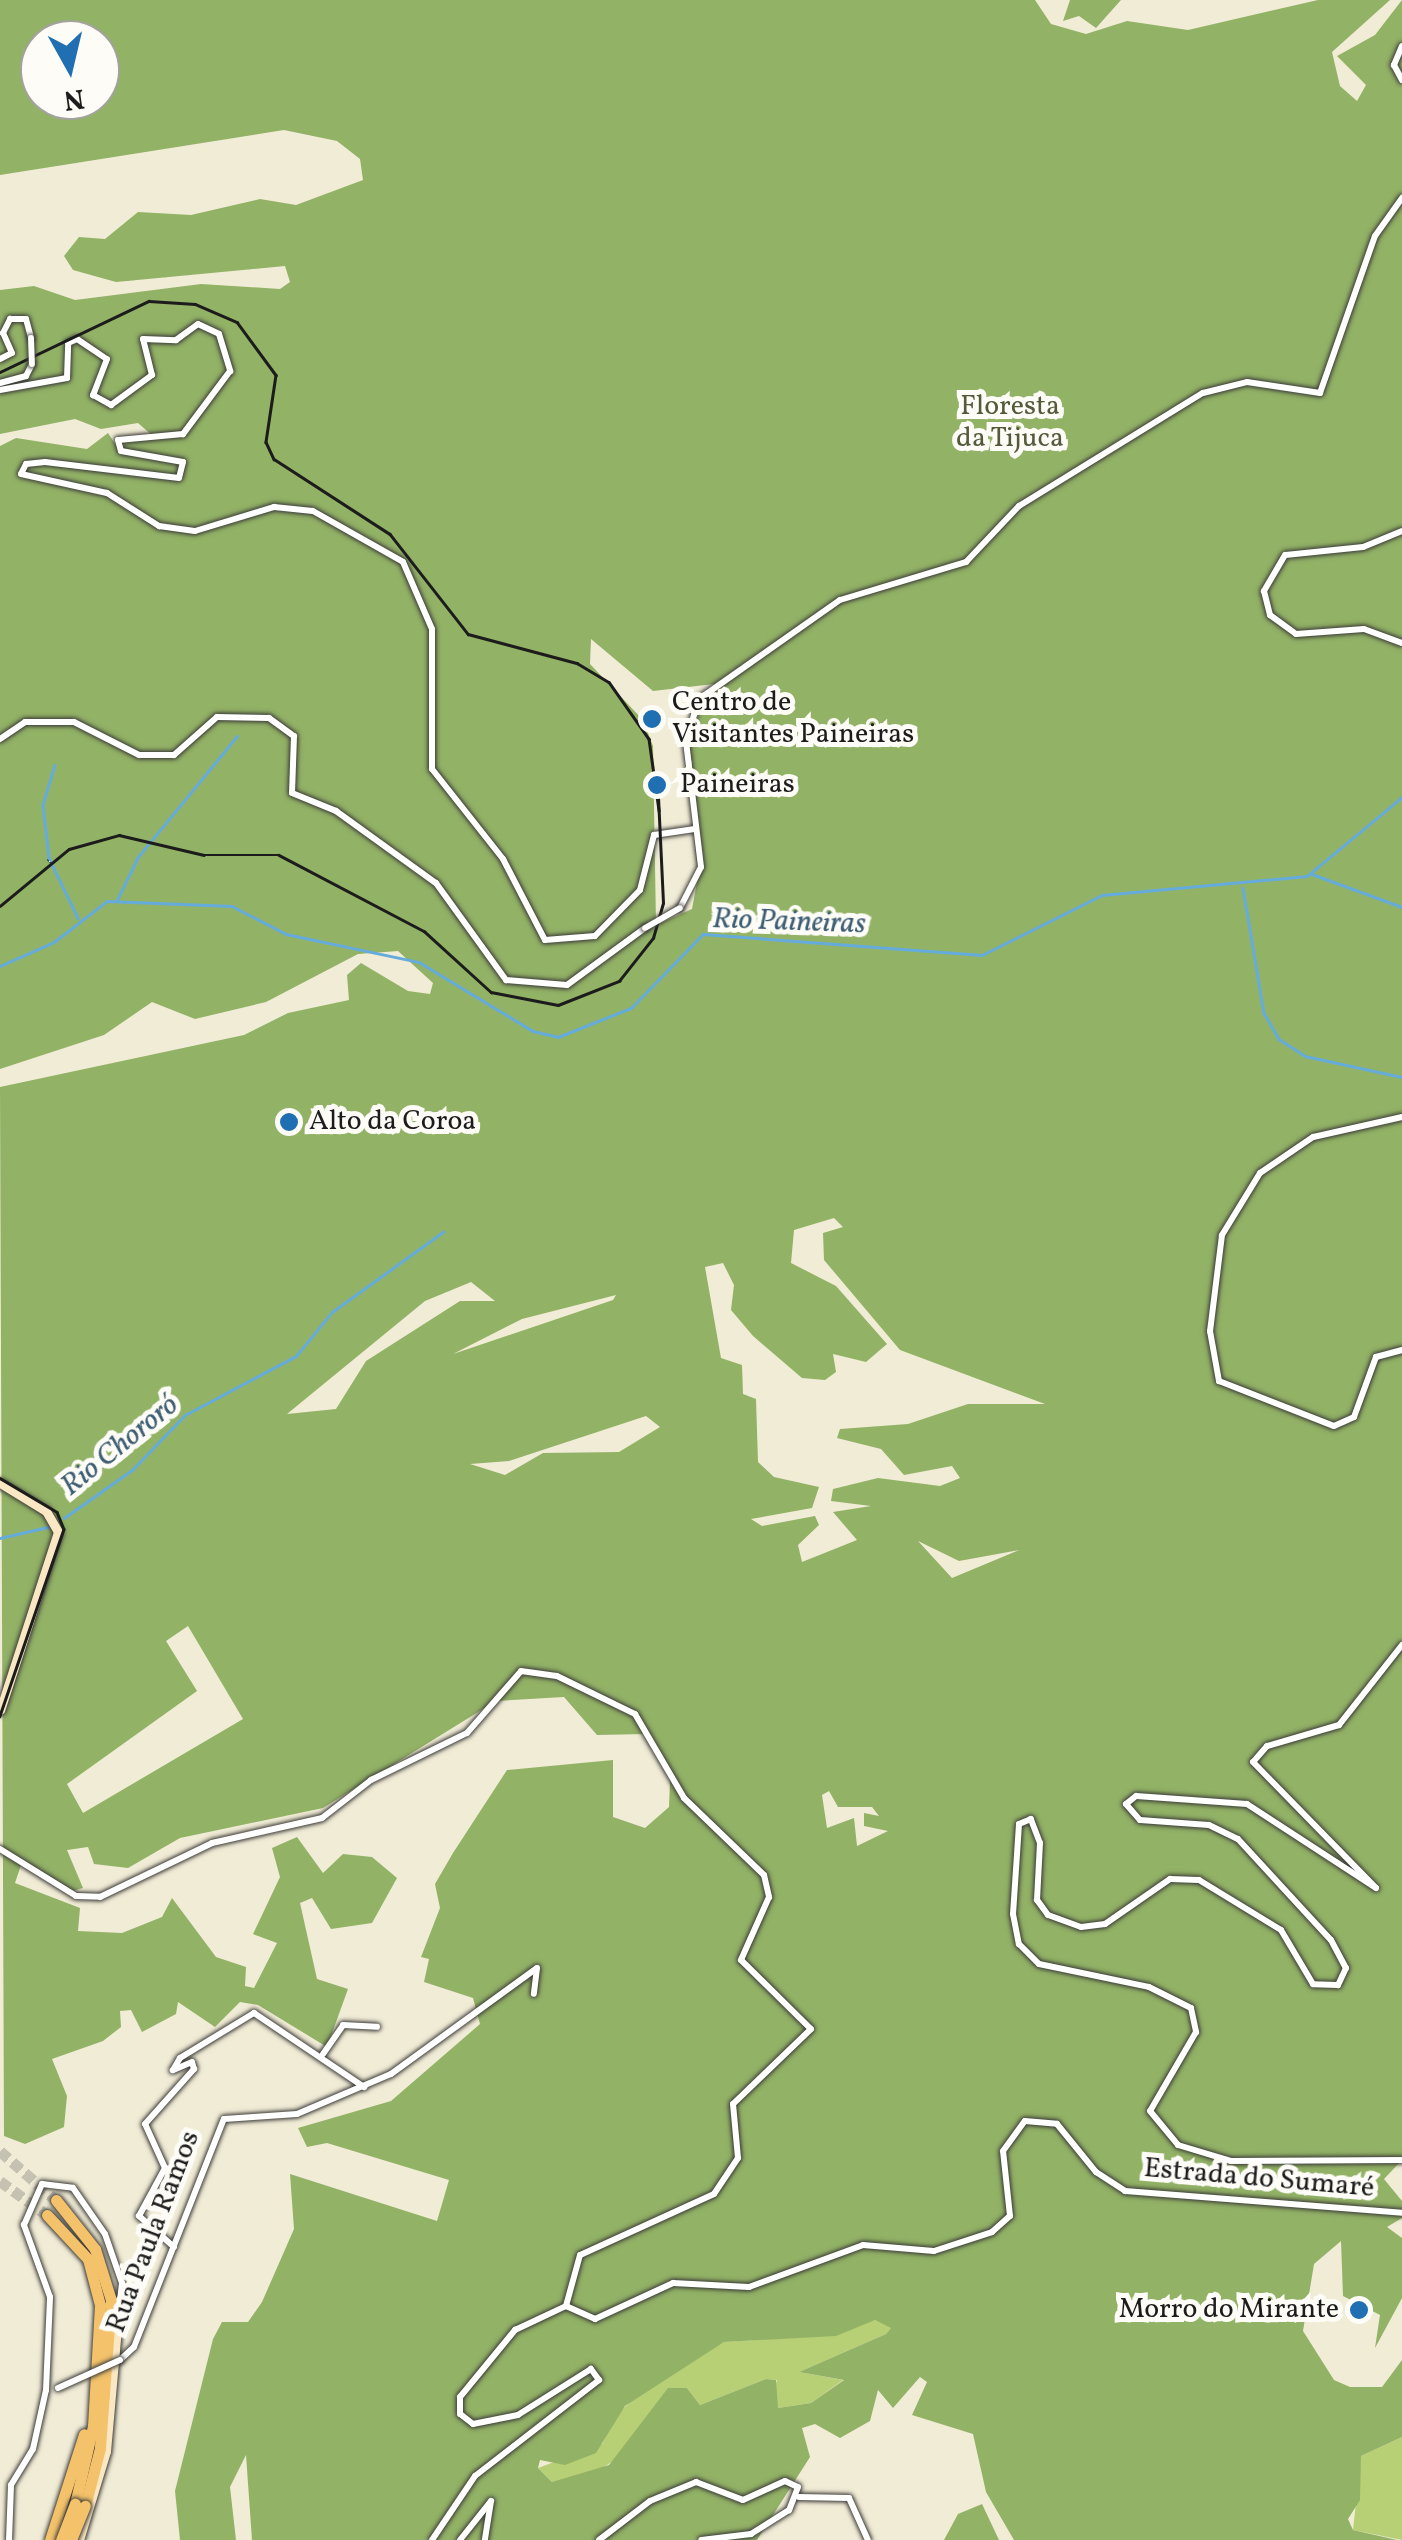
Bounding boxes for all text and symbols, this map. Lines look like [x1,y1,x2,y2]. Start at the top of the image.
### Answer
north arrow [20,20,120,120]
text: N [61,77,87,119]
park label: Floresta da Tijuca [956,390,1064,456]
place label: Centro de Visitantes Paineiras [672,686,914,752]
marker: Centro de Visitantes Paineiras [641,708,663,730]
place label: Paineiras [680,768,795,802]
marker: Paineiras [644,772,670,798]
water label: Rio Paineiras [712,901,866,943]
place label: Alto da Coroa [309,1105,476,1139]
marker: Alto da Coroa [278,1111,300,1133]
water label: Rio Chororó [54,1388,186,1504]
street label: Rua Paula Ramos [100,2126,208,2338]
street label: Estrada do Sumaré [1143,2152,1375,2206]
place label: Morro do Mirante [1119,2293,1339,2327]
marker: Morro do Mirante [1348,2299,1370,2321]

